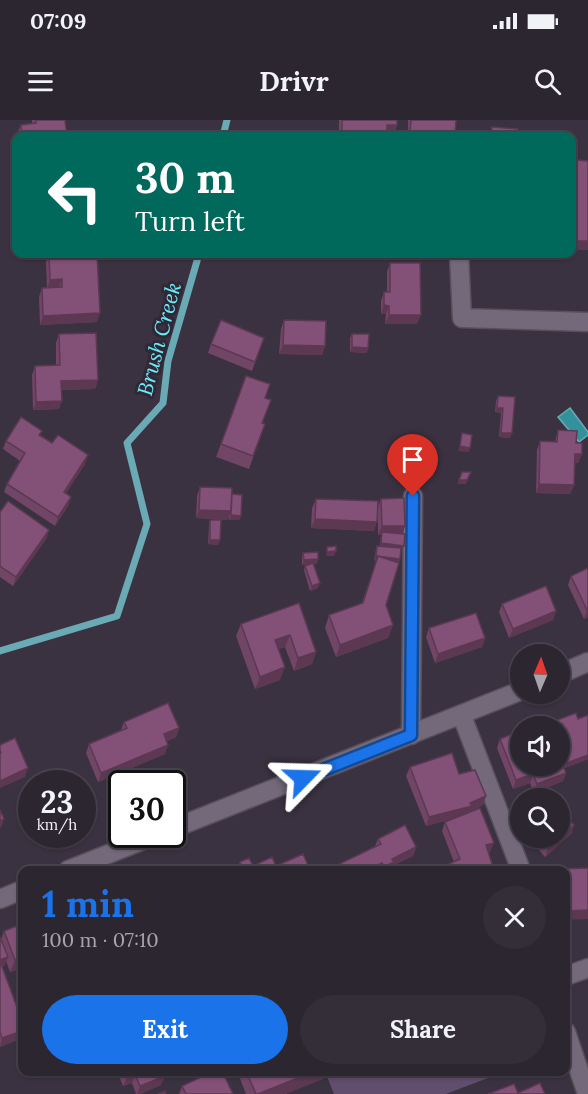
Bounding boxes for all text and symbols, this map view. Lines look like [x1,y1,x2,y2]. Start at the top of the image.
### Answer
text: 07:09 [30,7,86,35]
text: Drivr [259,64,329,98]
icon: menu [24,65,57,98]
icon: search [531,65,564,98]
text: 30 m [135,151,235,205]
icon: left [36,156,114,234]
text: Turn left [135,204,245,238]
water label: Brush Creek [131,279,187,399]
pin [387,434,438,496]
icon: arrive [396,443,429,476]
north arrow [510,644,570,704]
map controls [510,644,570,848]
button: sound [510,716,570,776]
position arrow [271,746,335,810]
speed limit sign: 30 [108,770,186,848]
text: 23 [41,783,73,821]
button: search [510,788,570,848]
text: km/h [37,815,77,834]
text: 1 min [42,881,134,927]
button: close [483,886,546,949]
text: 100 m · 07:10 [42,927,159,952]
button: Exit [42,995,288,1064]
button: Share [300,995,546,1064]

